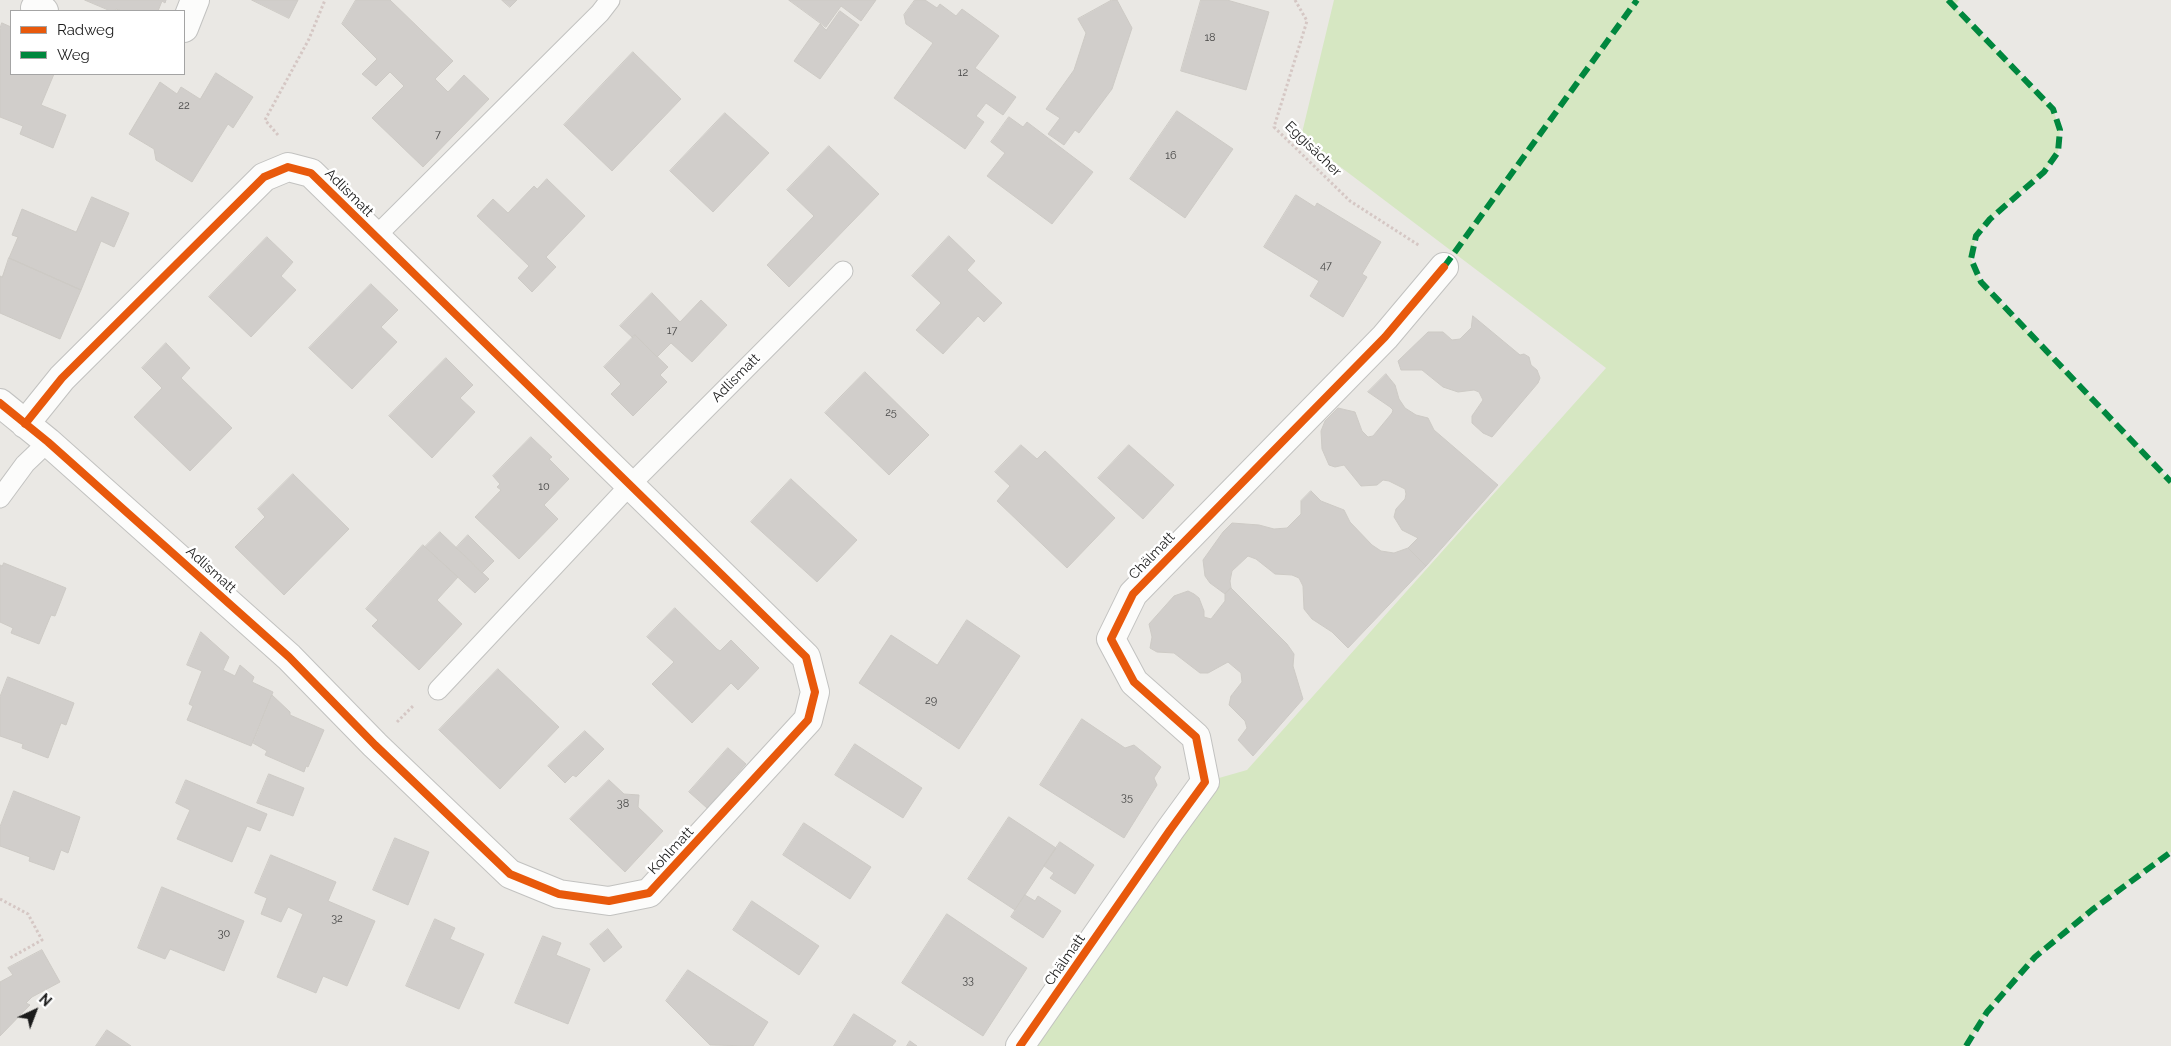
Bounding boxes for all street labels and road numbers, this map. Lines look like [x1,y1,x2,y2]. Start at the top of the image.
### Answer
street label: Eggisächer [1281,118,1345,180]
street label: Adlismatt [321,165,377,221]
street label: Adlismatt [708,350,764,406]
street label: Chälmatt [1125,529,1179,583]
street label: Adlismatt [183,543,239,597]
street label: Kohlmatt [645,824,697,878]
street label: Chälmatt [1041,931,1089,989]

